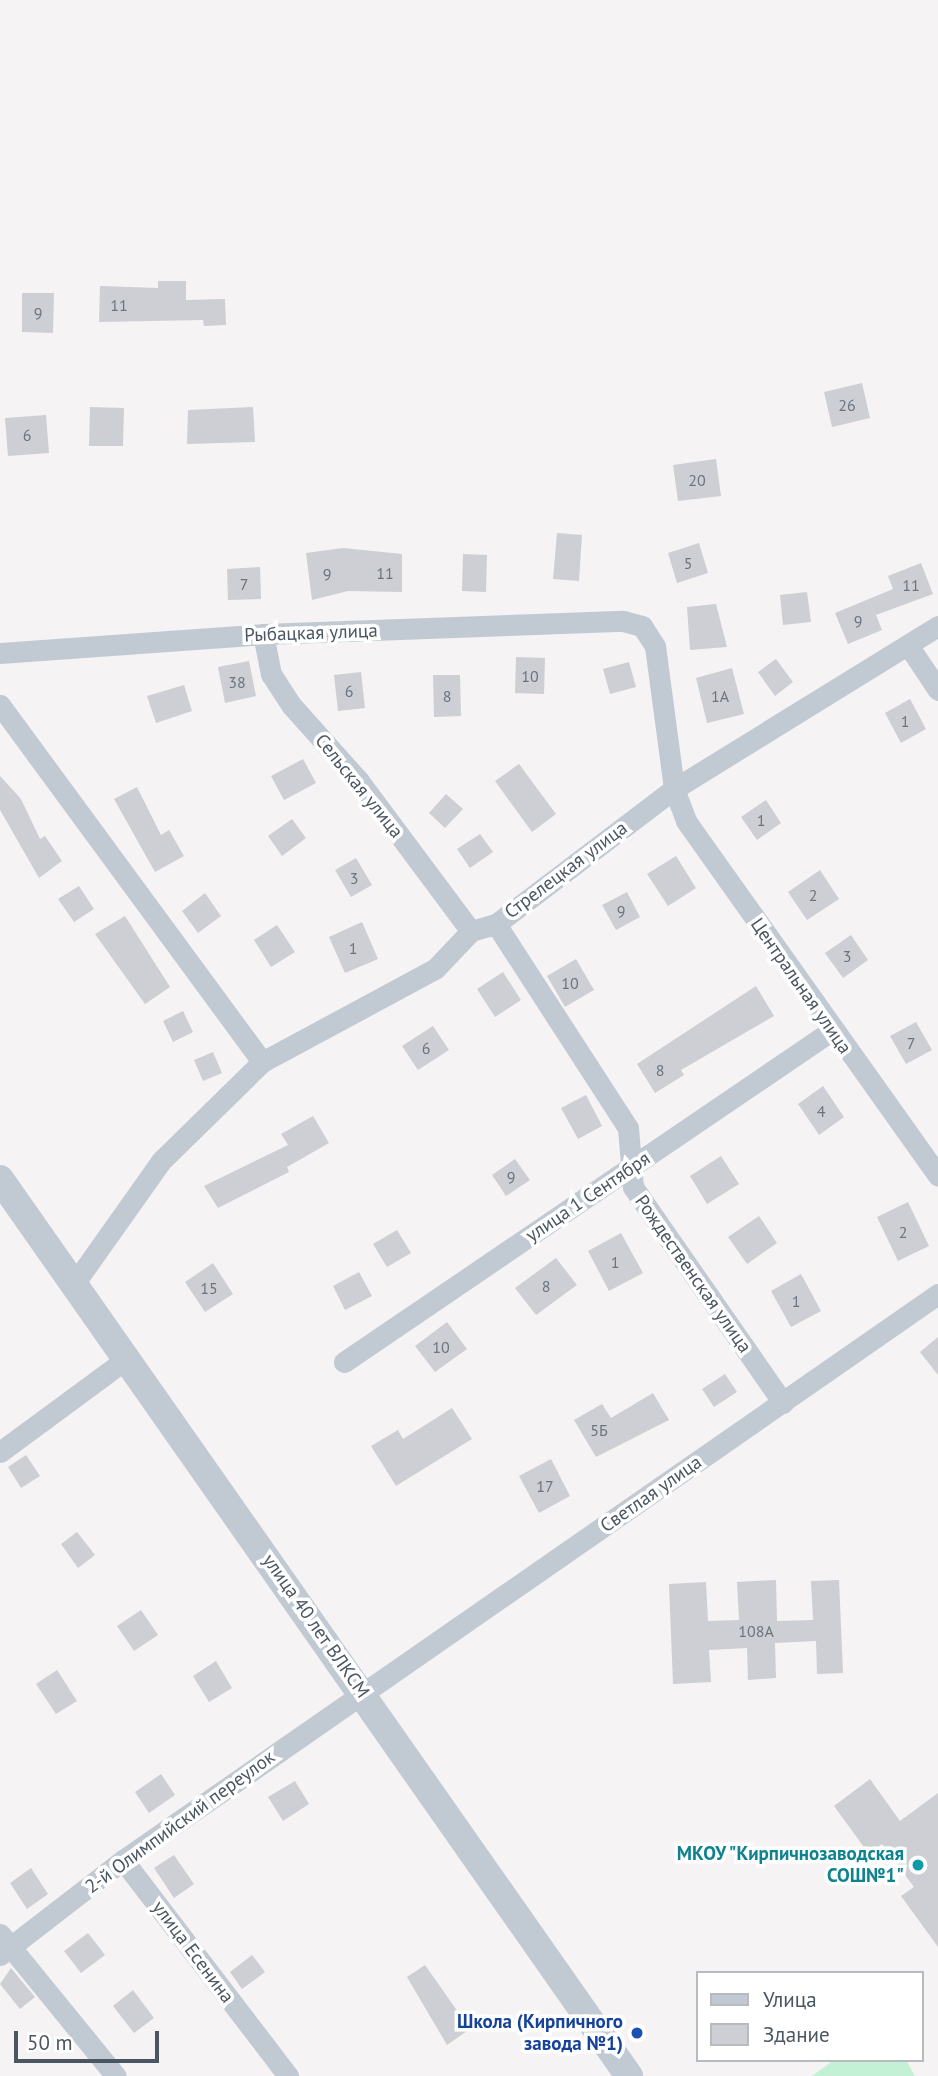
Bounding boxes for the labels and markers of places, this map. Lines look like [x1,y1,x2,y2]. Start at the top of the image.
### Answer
place label: МКОУ "Кирпичнозаводская СОШ№1" [675,1843,904,1887]
marker: МКОУ "Кирпичнозаводская СОШ№1" [910,1857,926,1873]
place label: Школа (Кирпичного завода №1) [457,2011,623,2055]
marker: Школа (Кирпичного завода №1) [629,2025,645,2041]

